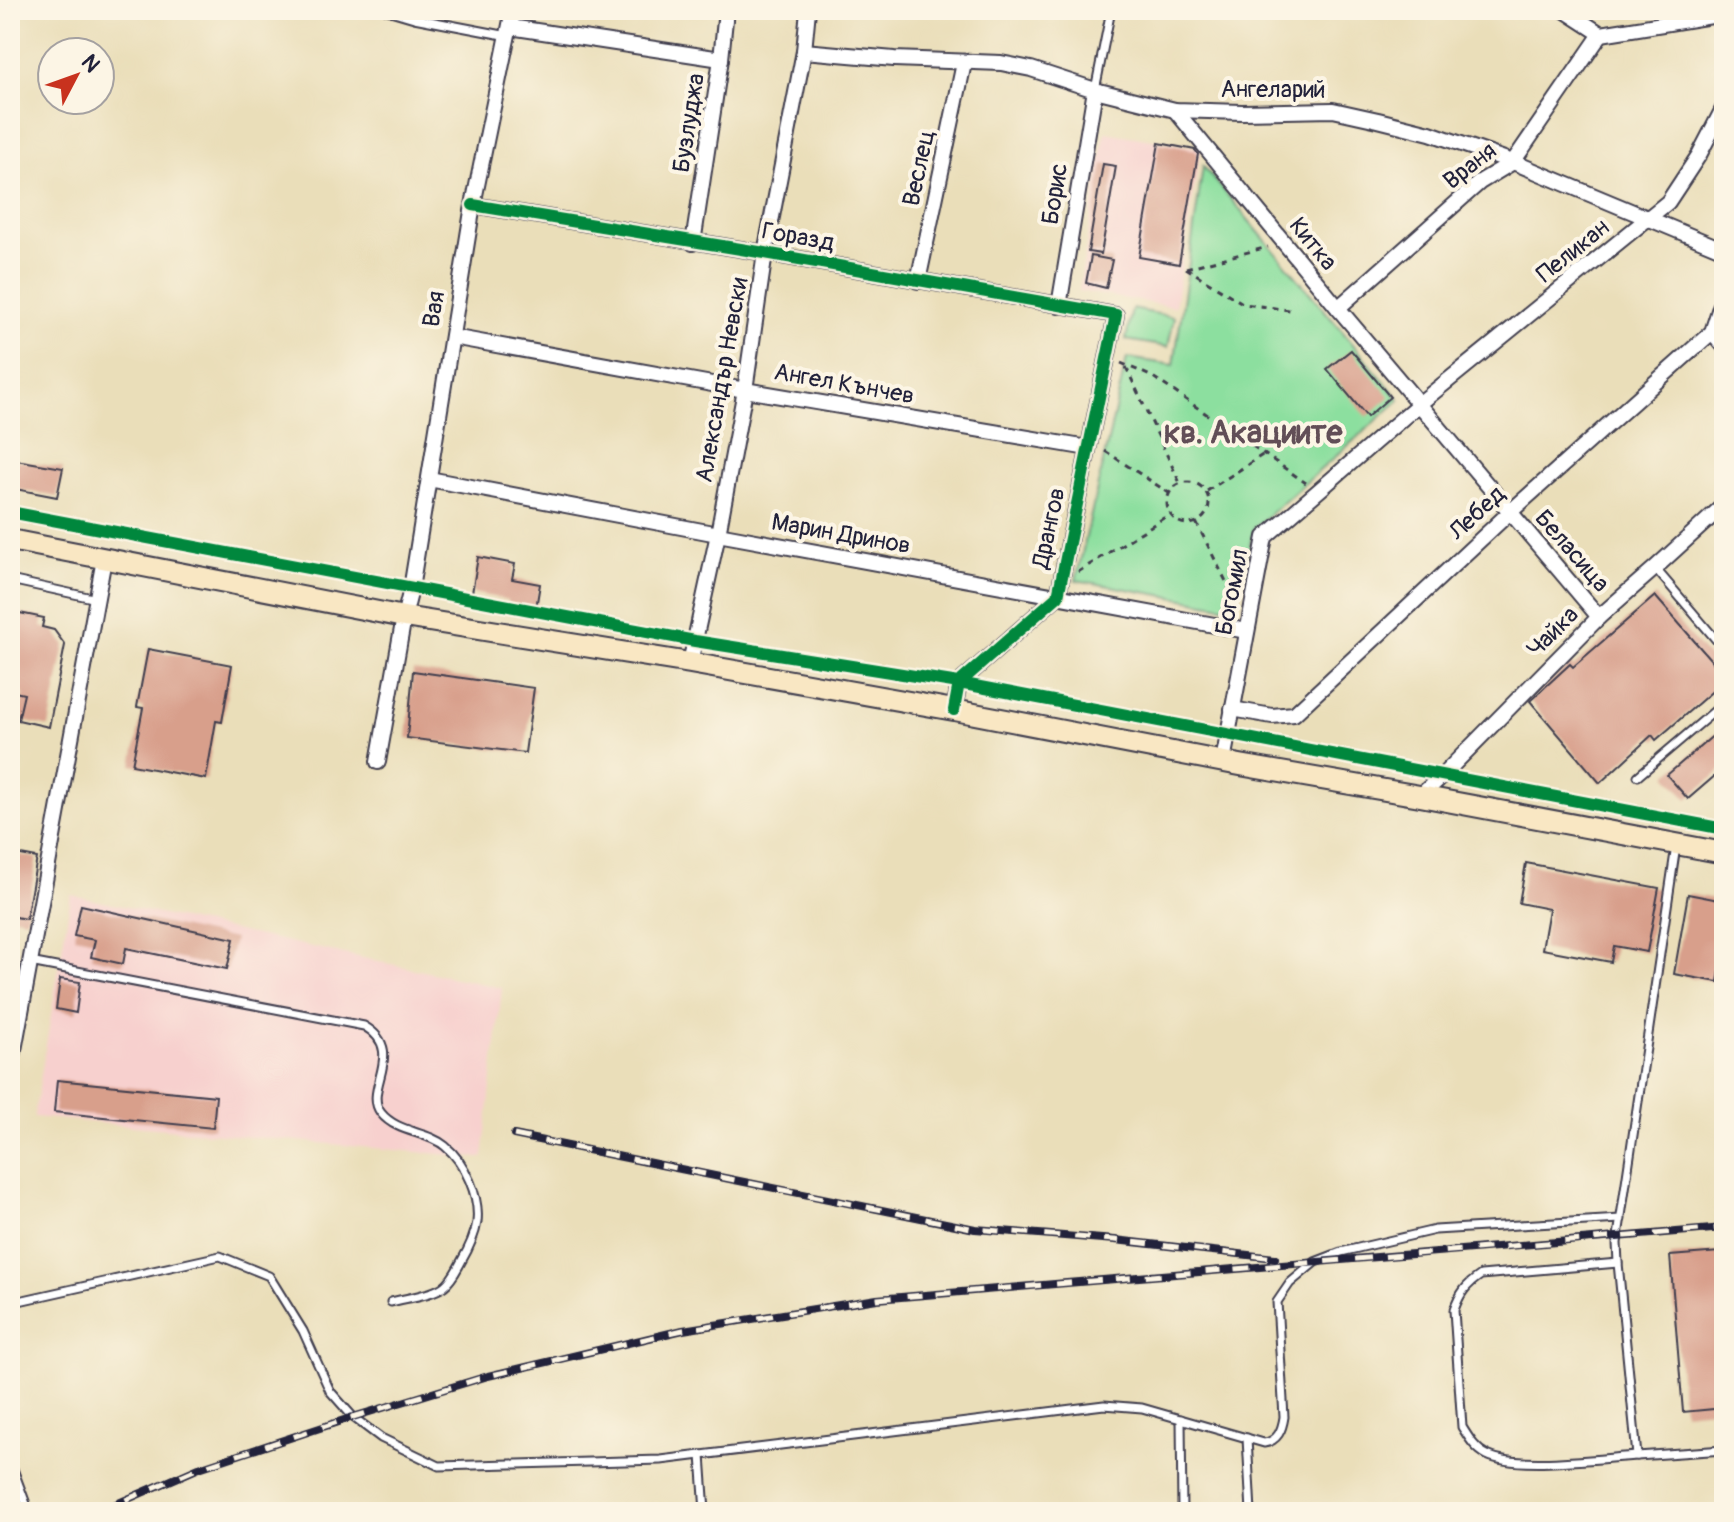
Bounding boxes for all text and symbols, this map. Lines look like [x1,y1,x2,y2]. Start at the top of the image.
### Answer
north arrow [36,36,116,116]
text: N [75,49,106,78]
street label: Бузлуджа [667,71,711,175]
street label: Ангеларий [1221,75,1325,104]
street label: Веслец [897,127,941,209]
street label: Враня [1438,136,1502,196]
street label: Борис [1036,161,1074,227]
street label: Китка [1283,212,1343,276]
street label: Пеликан [1531,213,1615,289]
street label: Горазд [760,216,837,258]
street label: Александър Невски [690,275,754,485]
street label: Вая [417,289,451,329]
street label: Ангел Кънчев [772,357,916,411]
district label: кв. Акациите [1164,413,1344,453]
street label: Лебед [1442,479,1512,547]
street label: Дрангов [1026,485,1072,572]
street label: Беласица [1529,504,1615,598]
street label: Марин Дринов [769,508,913,560]
street label: Богомил [1209,546,1255,638]
street label: Чайка [1521,600,1585,664]

